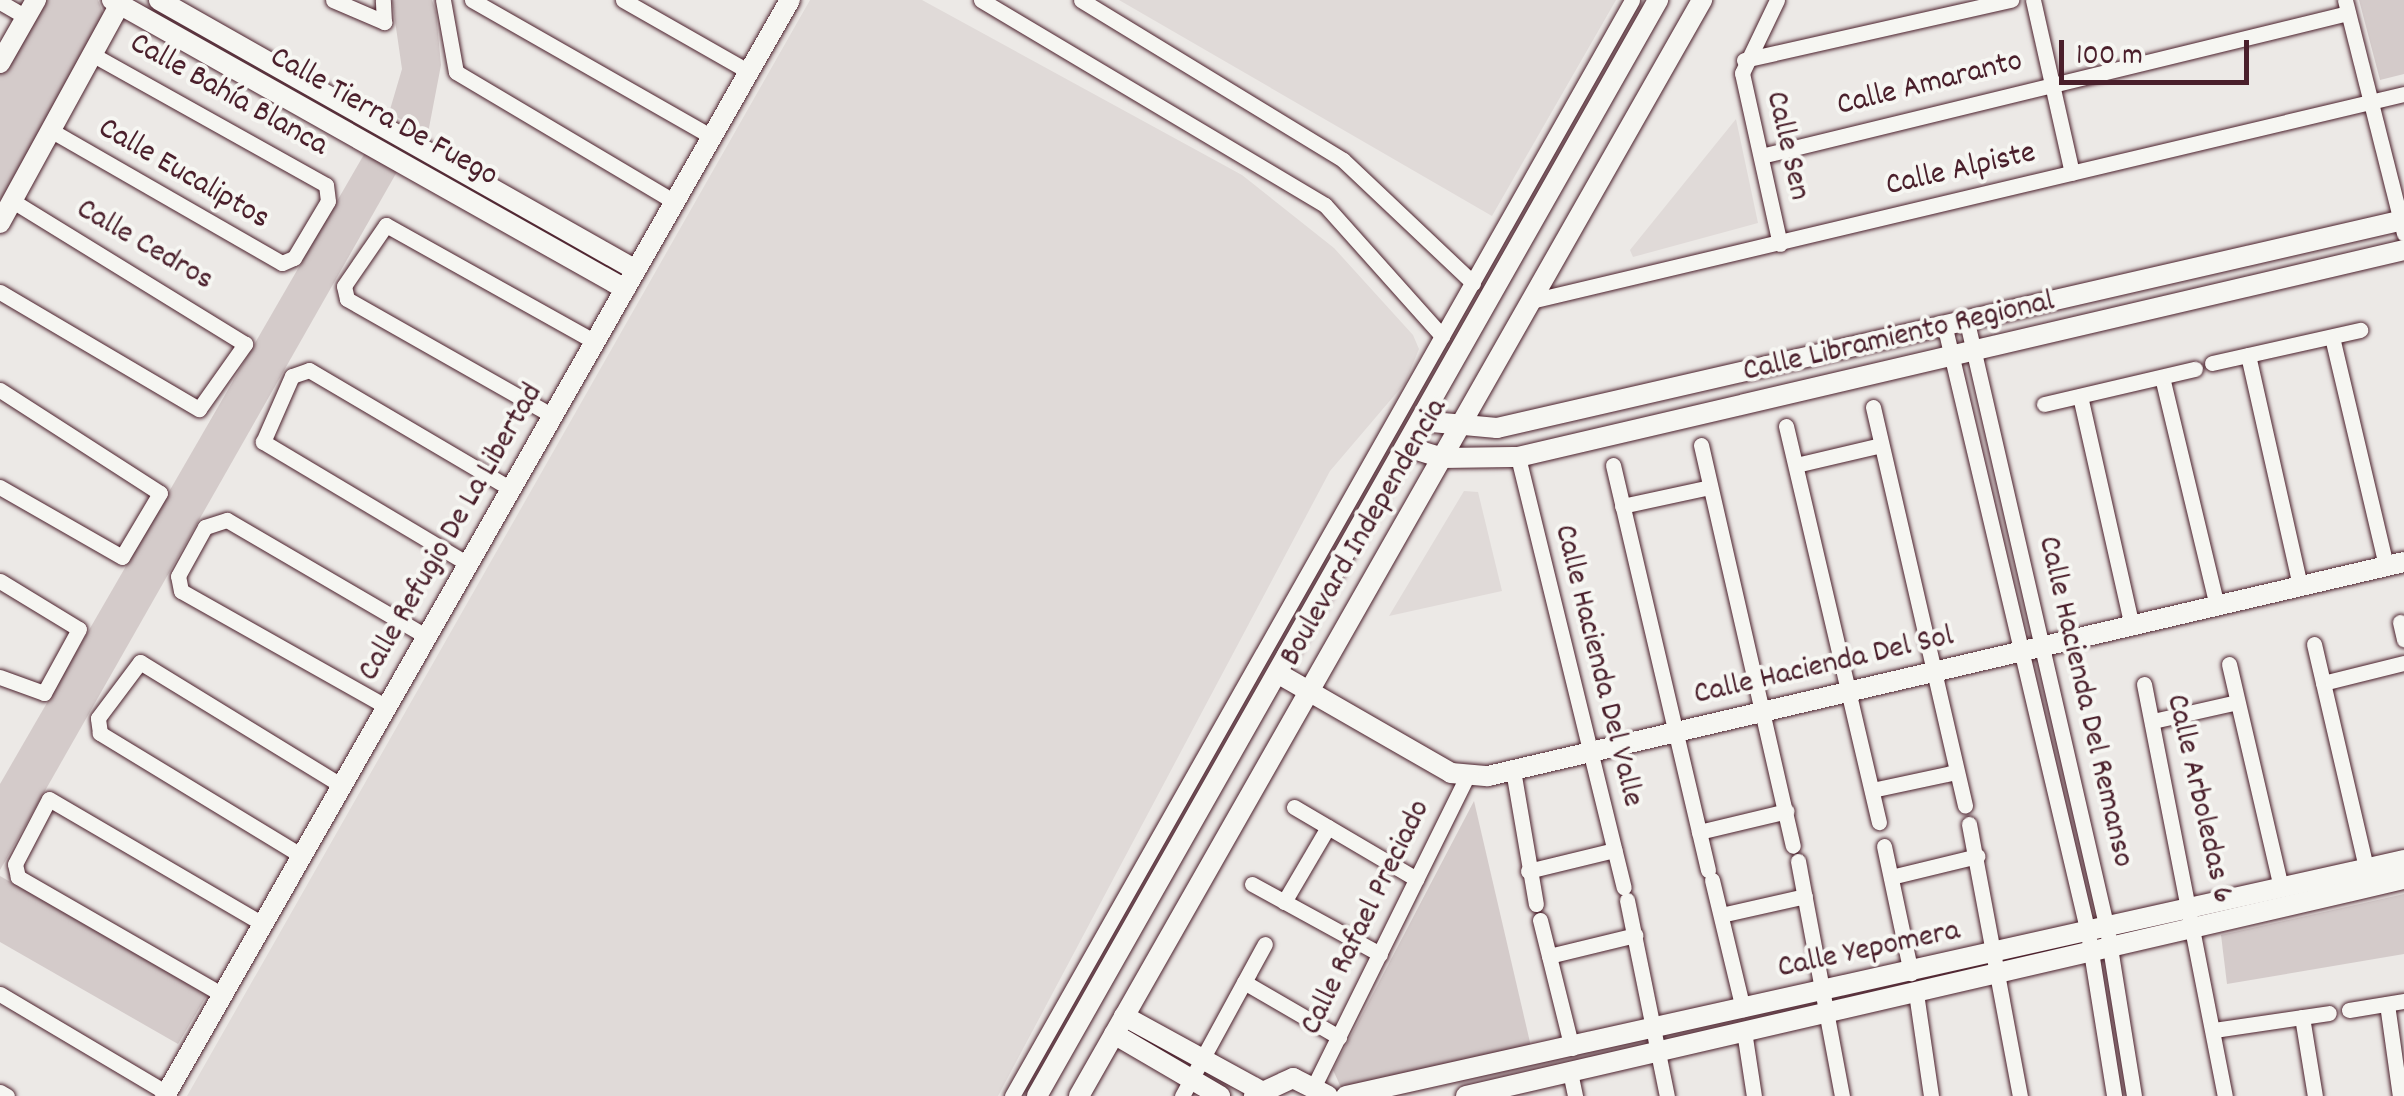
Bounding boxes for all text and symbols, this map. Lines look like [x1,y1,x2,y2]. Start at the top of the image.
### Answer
scale bar [2064,20,2254,82]
street label: Calle Bahía Blanca [122,26,334,166]
text: 100 m [2076,36,2143,79]
street label: Calle Tierra De Fuego [262,39,504,197]
street label: Calle Amaranto [1833,43,2027,127]
street label: Calle Sen [1755,88,1817,204]
street label: Calle Eucaliptos [91,111,275,239]
street label: Calle Alpiste [1882,135,2040,207]
street label: Calle Cedros [69,191,219,301]
street label: Calle Libramiento Regional [1740,283,2058,393]
street label: Calle Refugio De La Libertad [351,377,553,689]
street label: Boulevard Independencia [1273,392,1457,674]
street label: Calle Hacienda Del Valle [1543,521,1651,811]
street label: Calle Hacienda Del Remanso [2027,533,2141,871]
street label: Calle Hacienda Del Sol [1690,618,1958,716]
street label: Calle Arboledas 6 [2155,691,2241,907]
street label: Calle Rafael Preciado [1293,794,1441,1042]
street label: Calle Yepomera [1774,913,1964,989]

